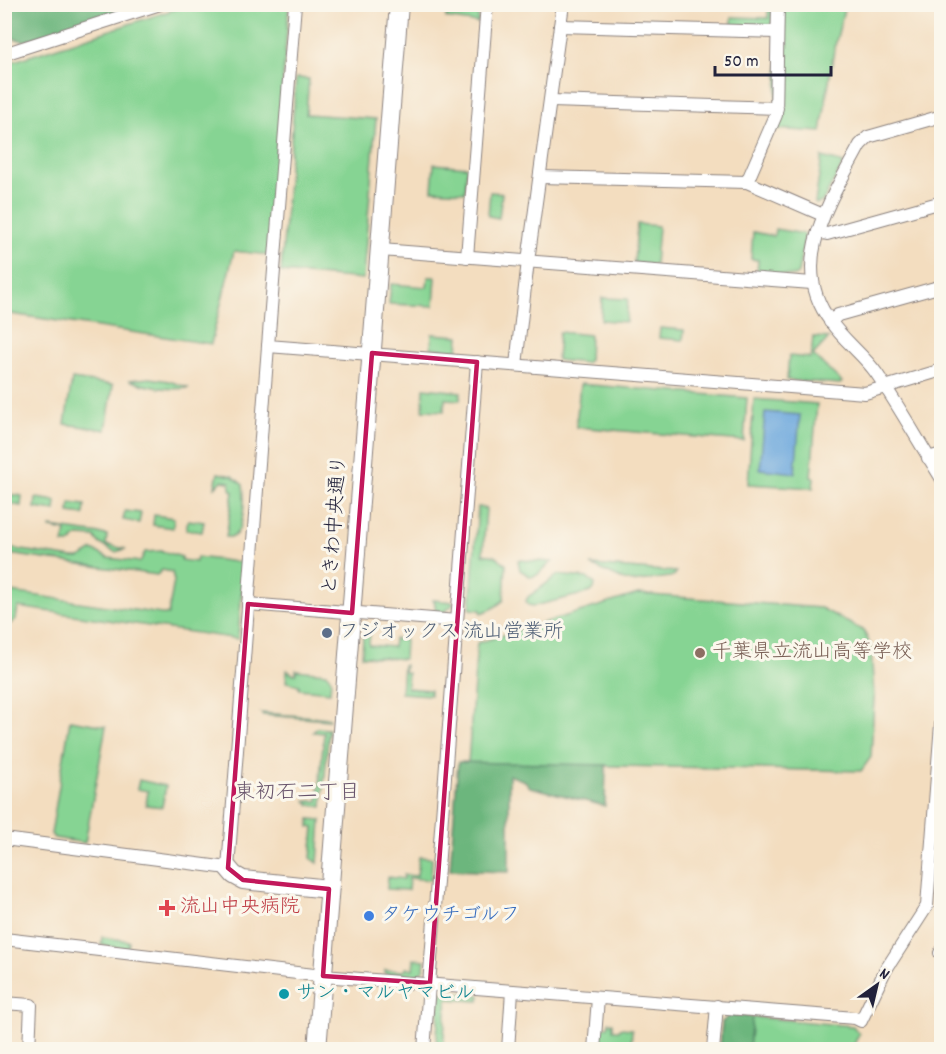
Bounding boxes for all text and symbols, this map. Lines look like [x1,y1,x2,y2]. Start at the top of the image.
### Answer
scale bar [715,39,830,77]
text: 50 m [724,50,759,75]
street label: ときわ中央通り [317,454,355,596]
place label: フジオックス 流山営業所 [339,619,563,647]
marker: フジオックス 流山営業所 [320,626,334,640]
place label: 千葉県立流山高等学校 [712,639,912,667]
marker: 千葉県立流山高等学校 [693,646,707,660]
district label: 東初石二丁目 [234,779,360,809]
place label: 流山中央病院 [180,894,300,922]
marker: 流山中央病院 [158,899,176,917]
place label: タケウチゴルフ [381,902,520,930]
marker: タケウチゴルフ [362,909,376,923]
north arrow [847,955,907,1015]
text: N [874,963,894,986]
place label: サン・マルヤマビル [296,980,475,1008]
marker: サン・マルヤマビル [277,987,291,1001]

